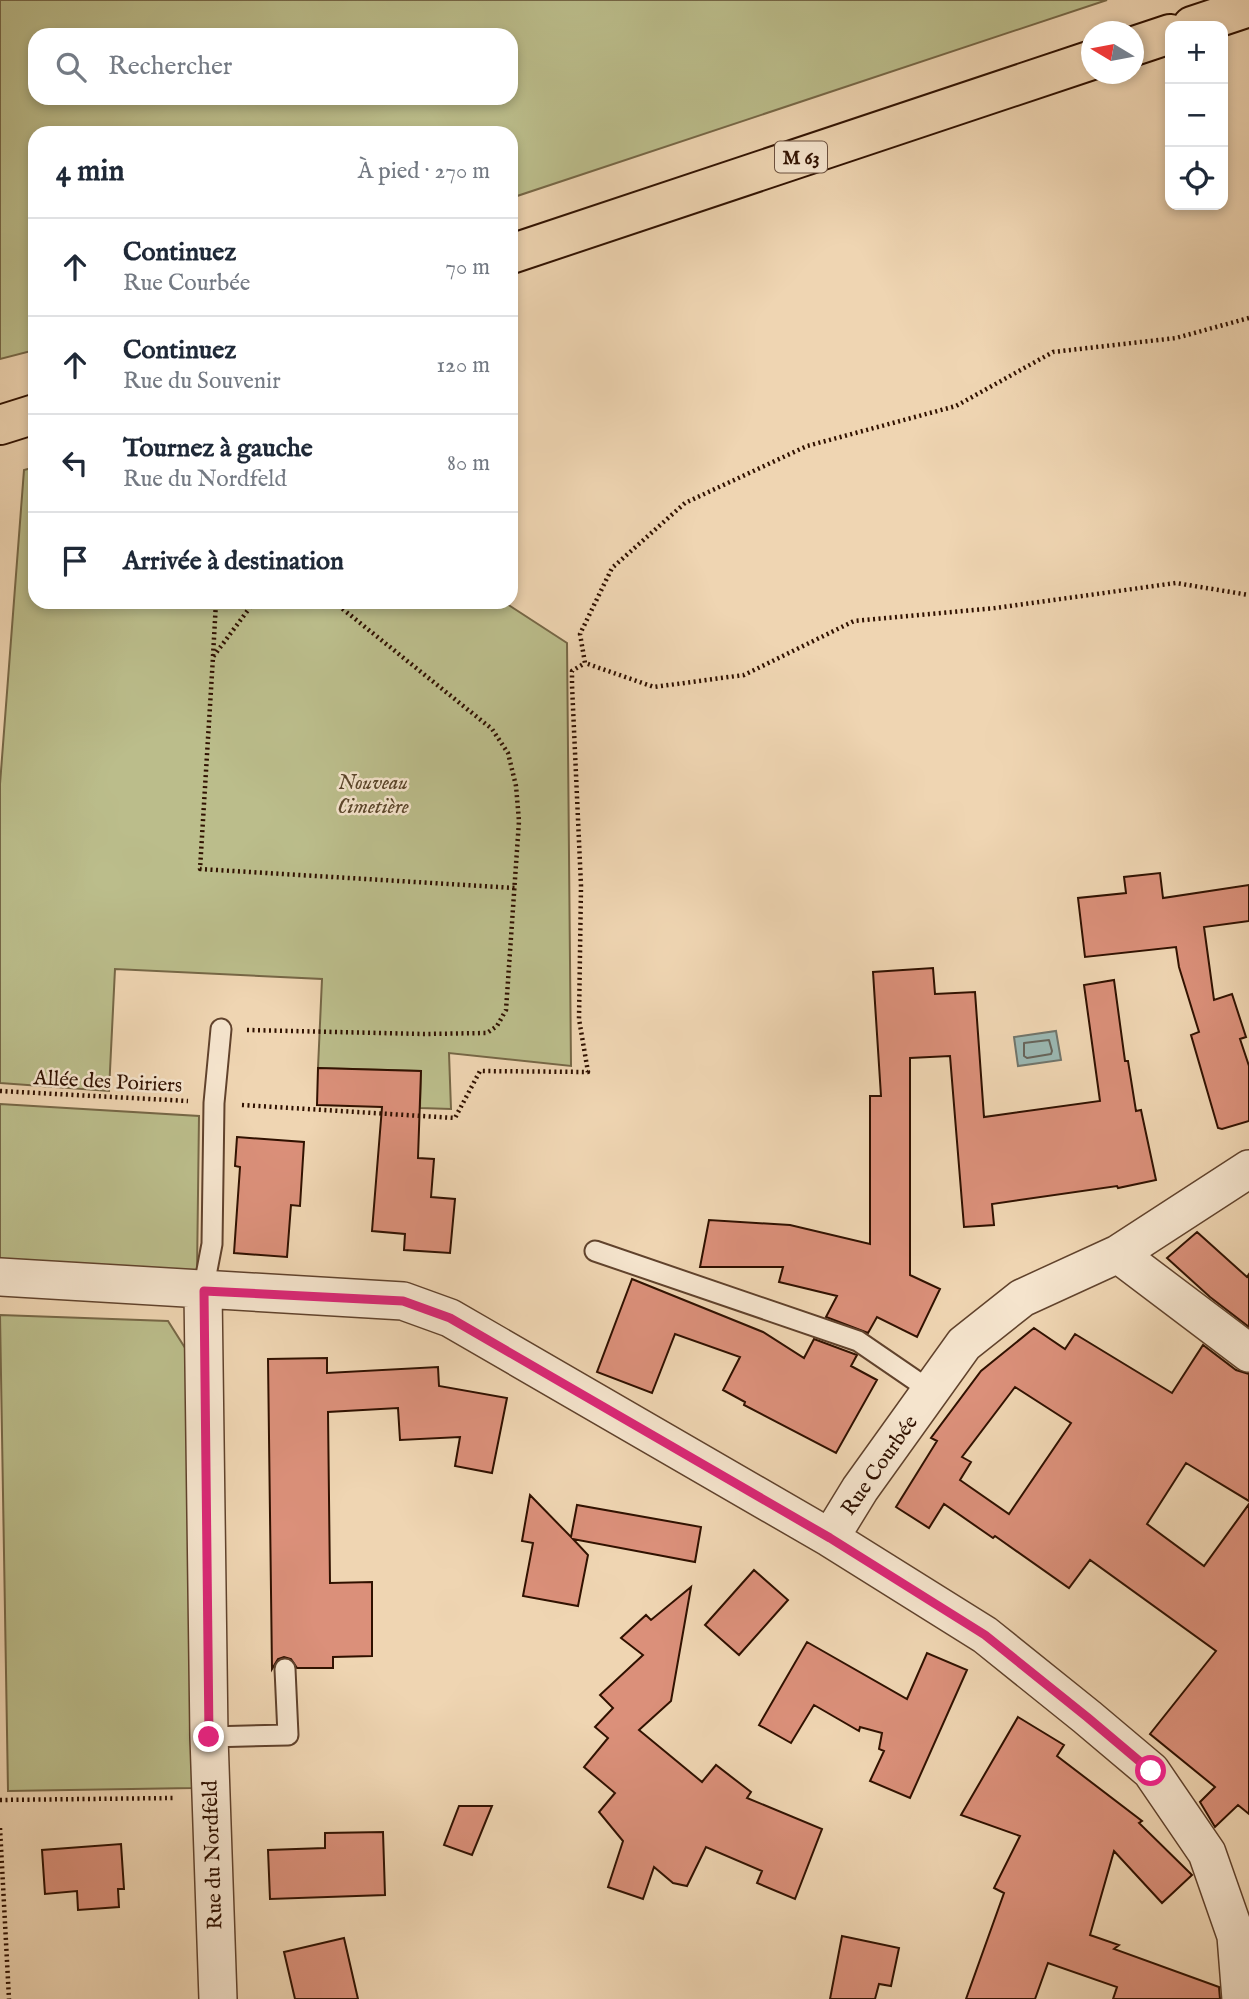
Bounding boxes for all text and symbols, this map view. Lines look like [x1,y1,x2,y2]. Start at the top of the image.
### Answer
north arrow [1081,21,1144,84]
map controls [1165,21,1228,210]
button: + [1165,21,1228,84]
search box [28,28,518,105]
icon: search [52,48,90,86]
text: Rechercher [108,50,232,83]
button: − [1165,84,1228,147]
road number: M 63 [775,141,827,172]
button: locate [1165,147,1228,210]
text: 4 min [56,153,124,191]
text: À pied · 270 m [358,157,490,186]
text: Continuez [123,236,236,269]
icon: ahead [56,248,94,286]
text: 70 m [445,253,490,282]
text: Rue Courbée [123,269,250,298]
text: Continuez [123,334,236,367]
icon: ahead [56,346,94,384]
text: 120 m [437,351,490,380]
text: Rue du Souvenir [123,367,281,396]
text: Tournez à gauche [123,432,313,465]
icon: left [56,444,94,482]
text: 80 m [447,449,490,478]
text: Rue du Nordfeld [123,465,287,494]
icon: arrive [56,542,94,580]
text: Arrivée à destination [123,545,344,578]
park label: Nouveau Cimetière [337,770,409,821]
street label: Allée des Poiriers [32,1065,183,1100]
street label: Rue Courbée [836,1410,925,1521]
route end [193,1721,224,1752]
route start [1135,1755,1166,1786]
street label: Rue du Nordfeld [197,1779,230,1930]

